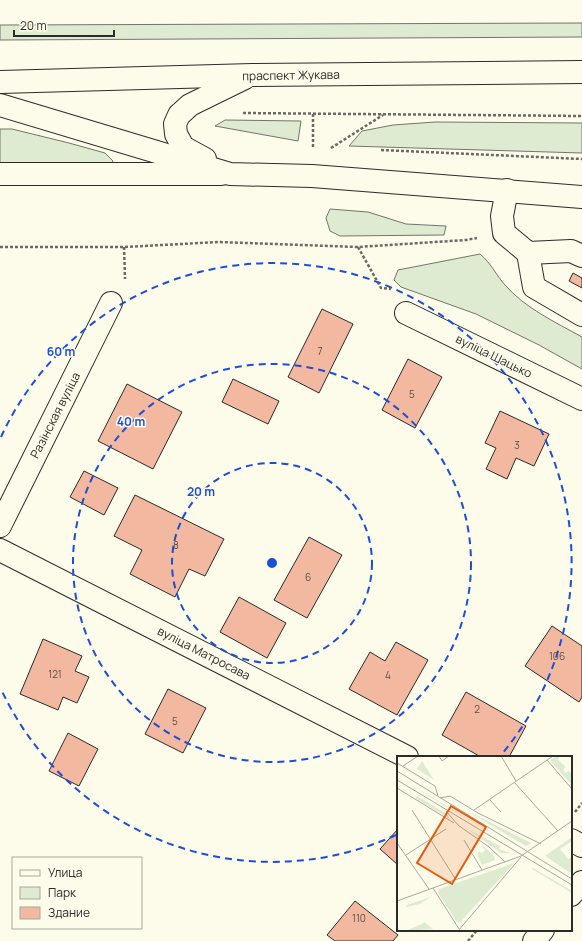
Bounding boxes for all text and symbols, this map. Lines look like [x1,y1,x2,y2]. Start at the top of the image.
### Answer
scale bar [14,12,114,38]
text: 20 m [20,17,47,34]
street label: праспект Жукава [242,66,340,84]
street label: вуліца Шацько [453,330,535,382]
text: 60 m [47,343,75,360]
house number: 7 [317,344,323,358]
street label: Разінская вуліца [26,369,84,461]
house number: 5 [409,387,415,401]
text: 40 m [117,413,145,430]
house number: 3 [514,438,520,452]
text: 20 m [187,483,215,500]
house number: 8 [173,538,179,552]
centre of rings [265,556,279,570]
house number: 6 [305,570,311,584]
street label: вуліца Матросава [155,622,253,684]
house number: 106 [549,649,565,663]
house number: 121 [48,667,62,681]
house number: 4 [385,668,391,682]
house number: 2 [474,702,480,716]
house number: 5 [172,714,178,728]
inset map [397,756,572,931]
legend [12,857,142,929]
text: Улица [48,864,82,881]
text: Парк [48,884,77,901]
text: Здание [48,904,90,921]
house number: 110 [352,911,366,925]

